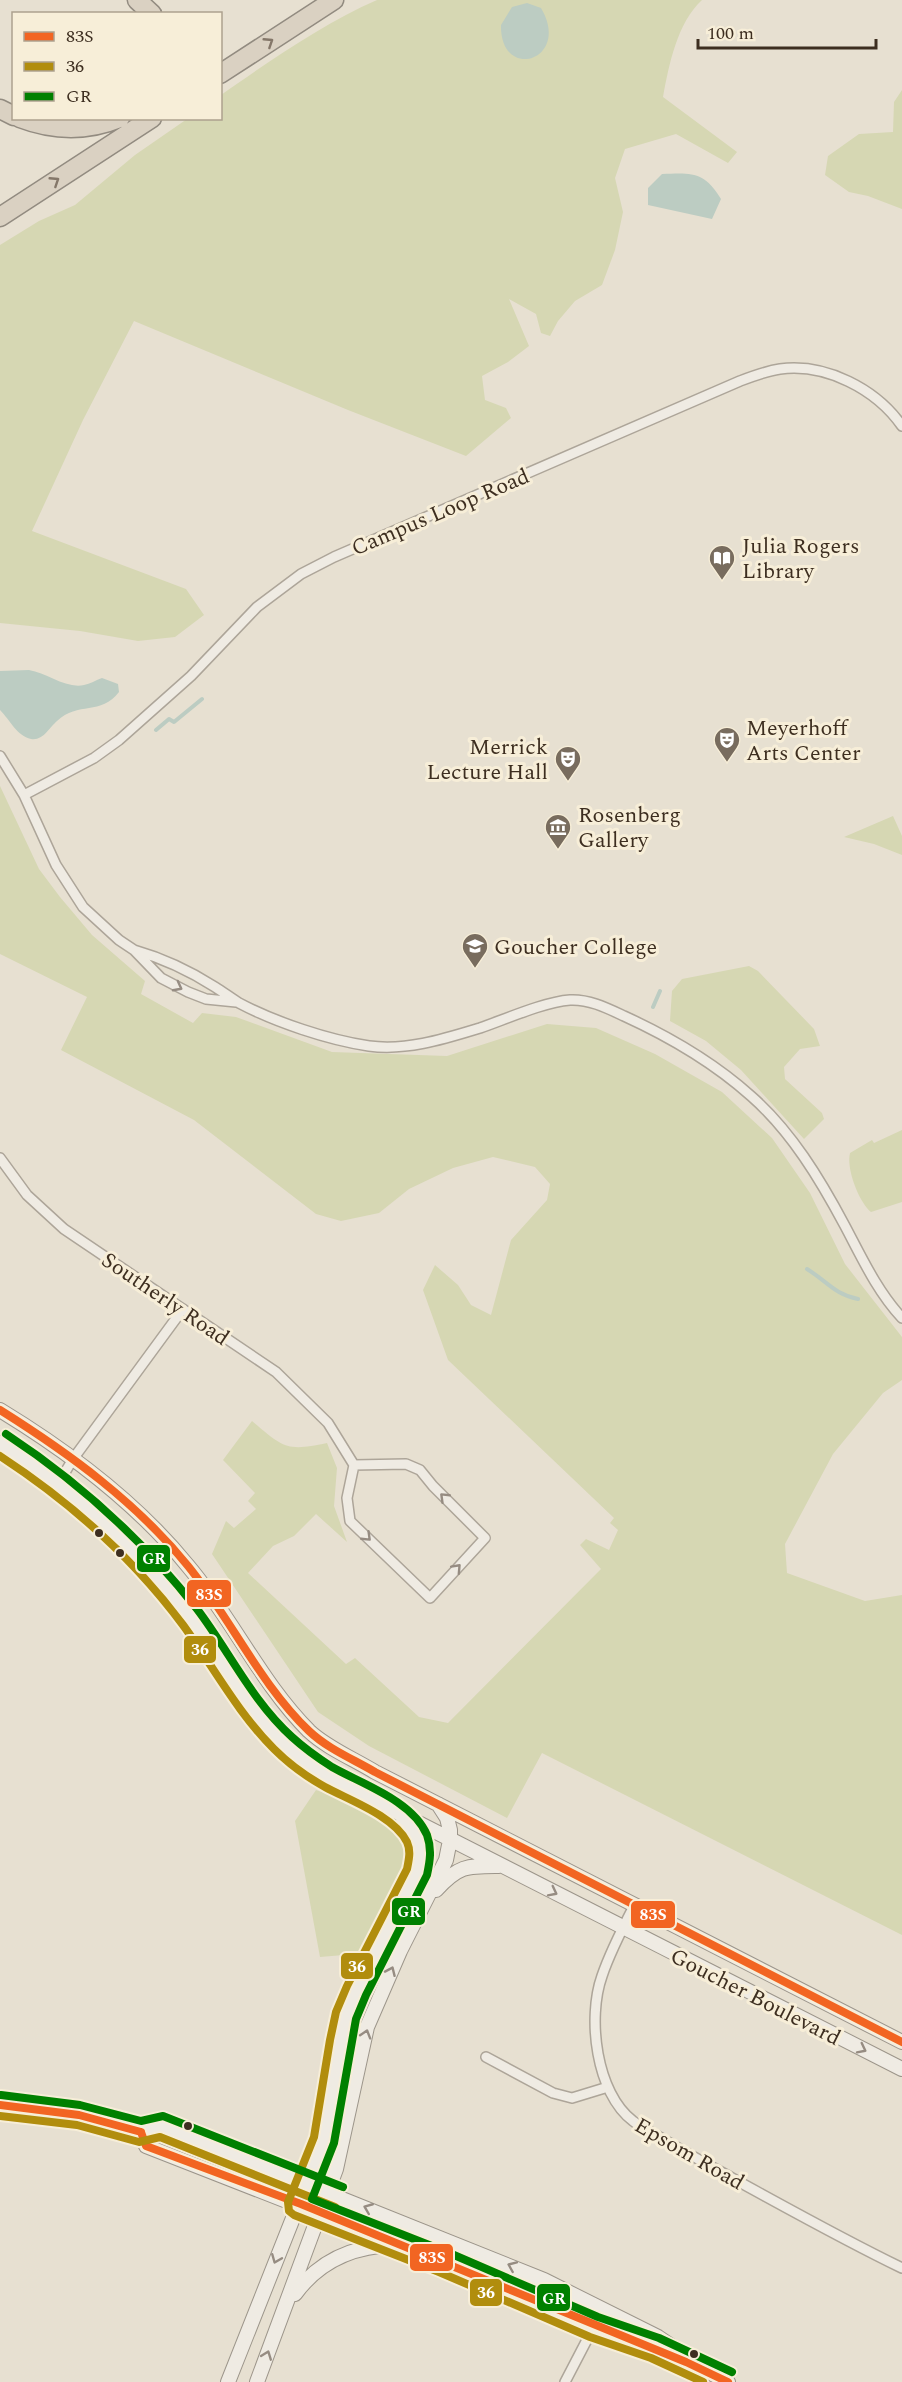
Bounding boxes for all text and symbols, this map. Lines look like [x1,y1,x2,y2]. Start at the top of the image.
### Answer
legend [12,12,222,120]
scale bar [698,12,876,50]
text: 100 m [707,20,754,47]
text: 83S [66,23,94,50]
one-way arrow [263,38,274,49]
text: 36 [66,53,84,80]
text: GR [66,83,92,110]
one-way arrow [48,178,59,189]
street label: Campus Loop Road [346,460,535,565]
place label: Julia Rogers Library [742,530,859,588]
library icon: Julia Rogers Library [707,543,737,581]
place label: Meyerhoff Arts Center [746,712,861,770]
theatre icon: Meyerhoff Arts Center [712,725,742,763]
place label: Merrick Lecture Hall [426,731,548,789]
theatre icon: Merrick Lecture Hall [553,744,583,782]
place label: Rosenberg Gallery [578,799,681,857]
museum icon: Rosenberg Gallery [543,812,573,850]
school or university icon: Goucher College [460,931,490,969]
place label: Goucher College [494,931,657,964]
one-way arrow [172,980,182,991]
street label: Southerly Road [94,1244,236,1354]
one-way arrow [440,1493,451,1504]
unlabelled marker [93,1527,105,1539]
one-way arrow [359,1529,370,1540]
line badge: GR [136,1544,171,1573]
unlabelled marker [114,1547,126,1559]
text: GR [142,1547,166,1571]
one-way arrow [450,1564,461,1575]
line badge: 83S [186,1579,232,1608]
text: 83S [195,1583,223,1607]
line badge: 36 [183,1635,217,1664]
text: 36 [191,1638,209,1662]
one-way arrow [547,1885,558,1897]
line badge: GR [391,1897,426,1926]
text: GR [397,1900,421,1924]
line badge: 83S [630,1900,676,1929]
text: 83S [639,1903,667,1927]
street label: Goucher Boulevard [664,1940,846,2055]
line badge: 36 [340,1952,374,1980]
text: 36 [348,1955,366,1979]
one-way arrow [383,1967,395,1978]
one-way arrow [358,2029,371,2040]
one-way arrow [856,2042,867,2054]
street label: Epsom Road [628,2109,750,2199]
unlabelled marker [182,2120,194,2132]
one-way arrow [363,2203,374,2215]
line badge: 83S [409,2243,454,2272]
text: 83S [418,2246,446,2270]
one-way arrow [271,2252,283,2263]
one-way arrow [507,2261,518,2273]
line badge: 36 [469,2278,503,2307]
text: 36 [477,2281,495,2305]
line badge: GR [536,2283,571,2312]
text: GR [542,2287,566,2311]
unlabelled marker [688,2348,700,2360]
one-way arrow [259,2350,272,2361]

